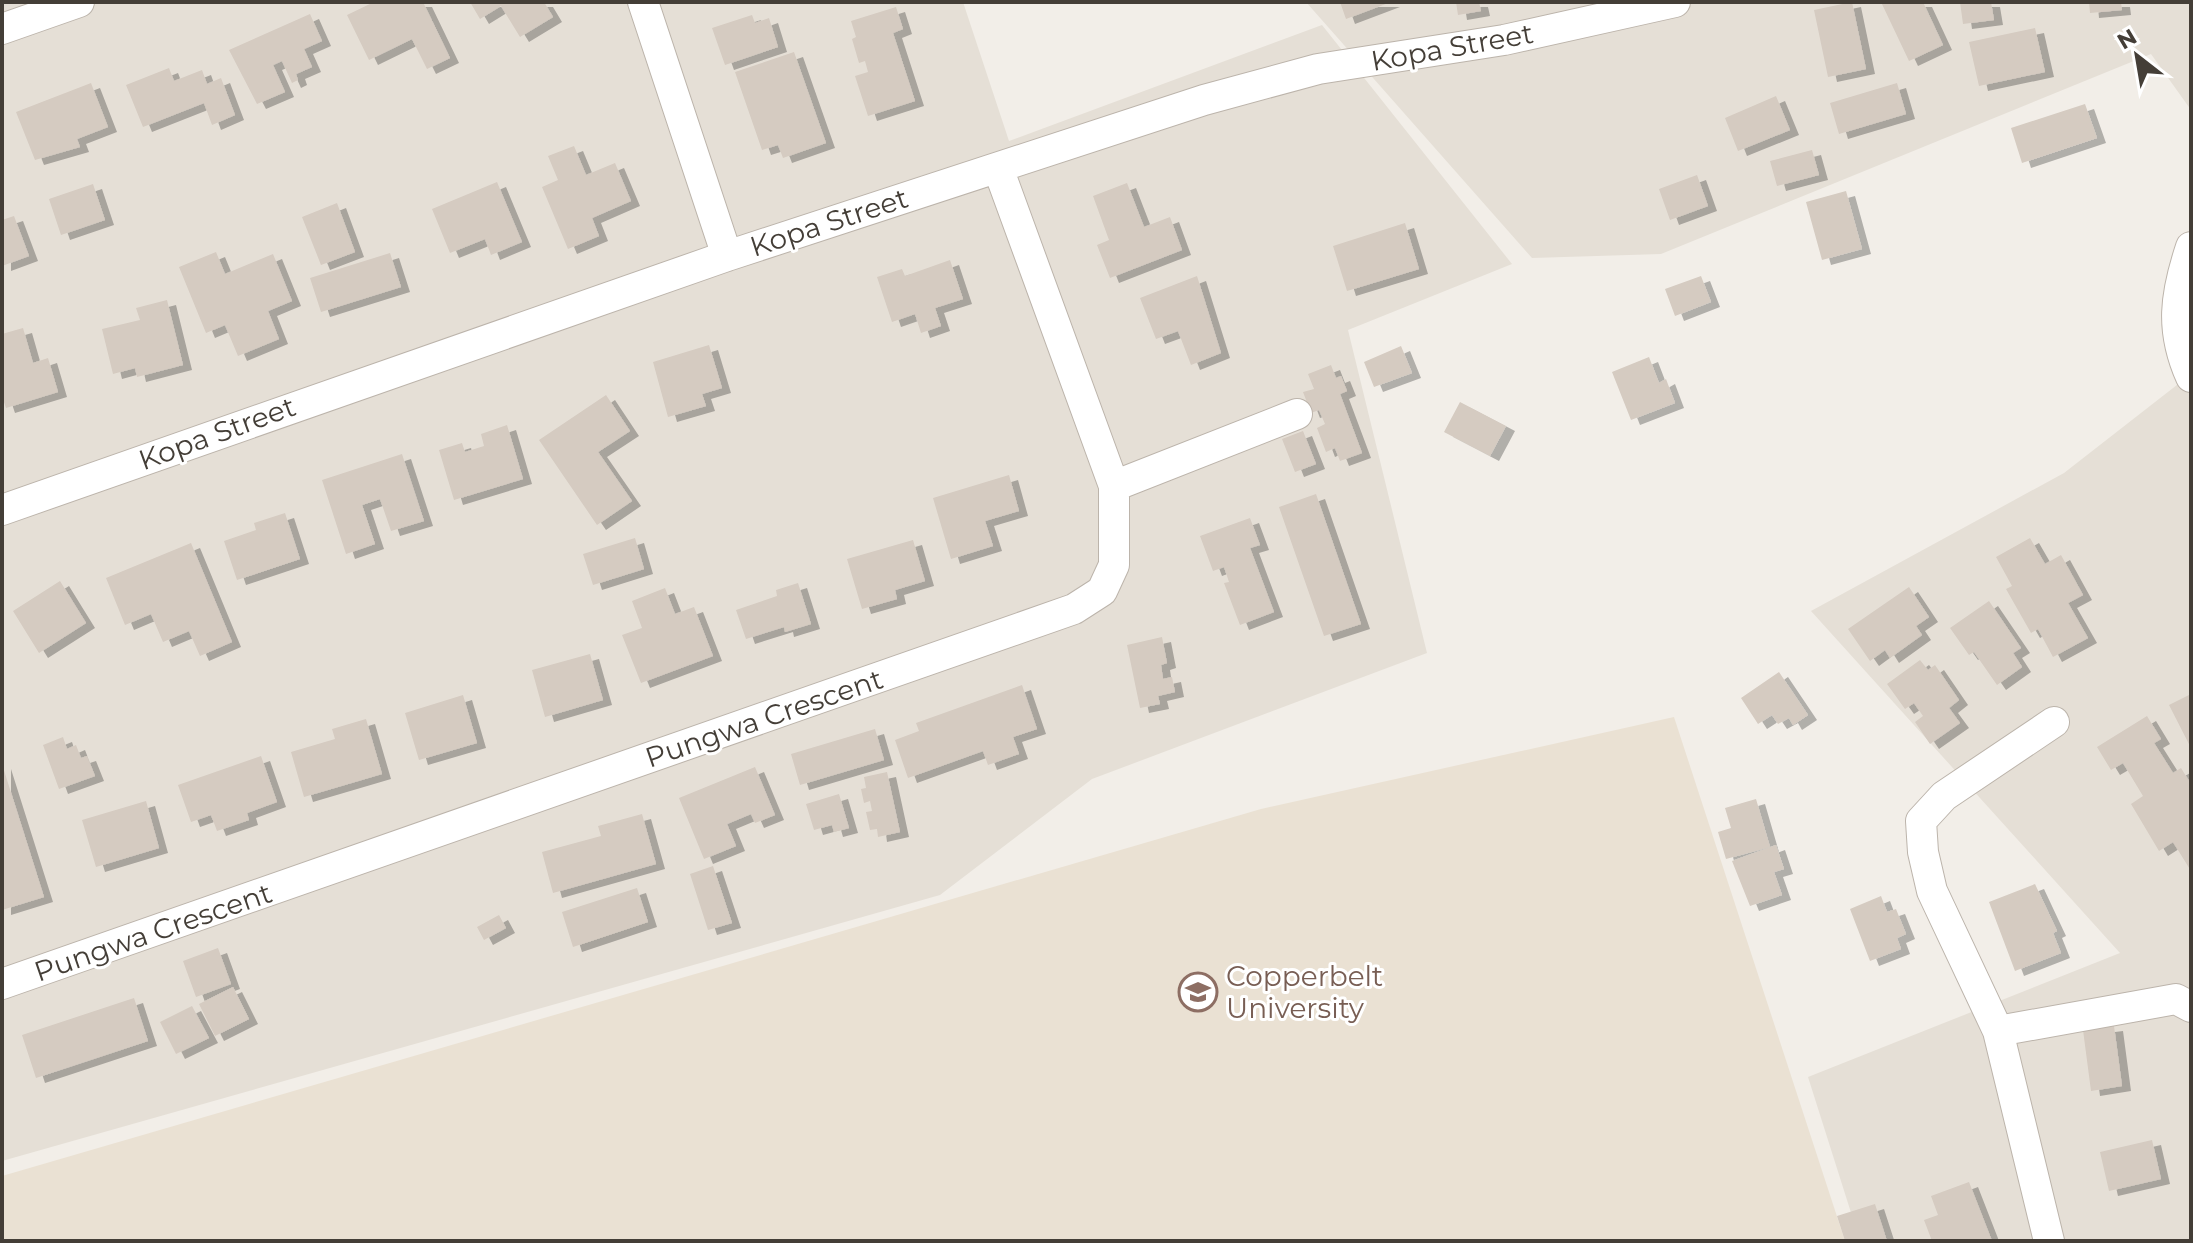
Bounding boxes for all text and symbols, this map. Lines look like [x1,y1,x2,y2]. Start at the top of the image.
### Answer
street label: Kopa Street [1368,16,1536,78]
north arrow [2097,16,2177,96]
text: N [2112,23,2142,55]
street label: Kopa Street [746,180,912,264]
street label: Kopa Street [134,389,300,477]
street label: Pungwa Crescent [641,661,887,775]
street label: Pungwa Crescent [30,875,276,989]
place label: Copperbelt University [1226,959,1383,1025]
school or university icon: Copperbelt University [1177,971,1219,1013]

